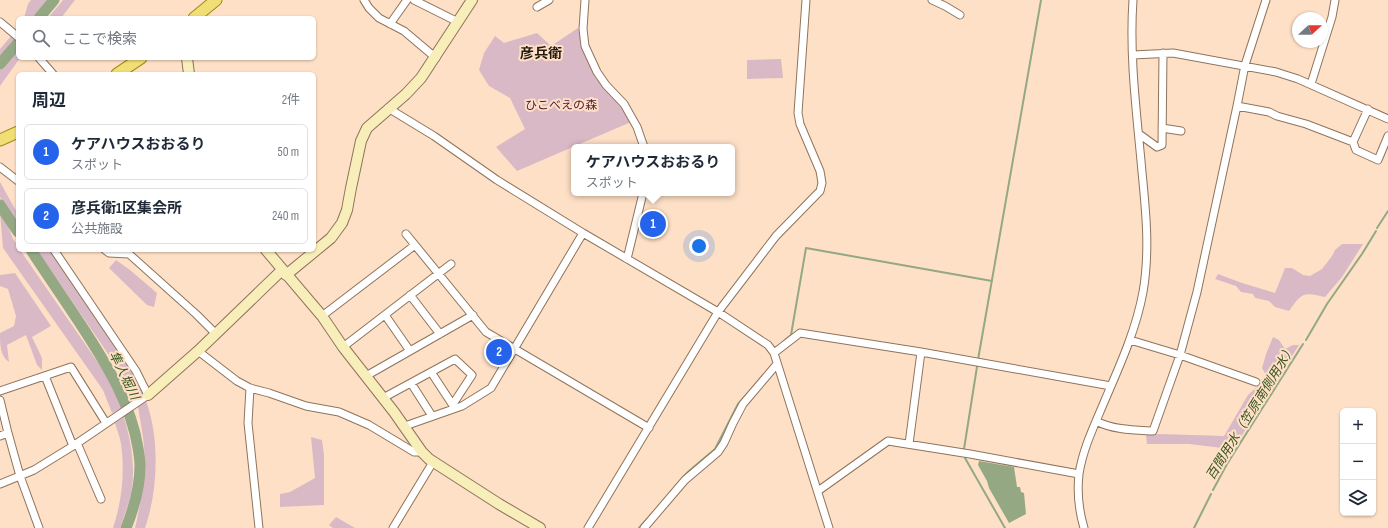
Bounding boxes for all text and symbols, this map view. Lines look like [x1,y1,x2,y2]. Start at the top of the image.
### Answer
north arrow [1292,12,1328,48]
search box [16,16,316,60]
icon: search [30,27,52,49]
text: ここで検索 [62,30,137,49]
district label: 彦兵衛 [520,45,562,62]
text: 周辺 [32,91,66,111]
text: 2件 [282,92,300,108]
park label: ひこべえの森 [525,98,597,113]
text: ケアハウスおおるり [71,135,205,154]
text: 1 [43,144,49,160]
text: 50 m [278,144,299,160]
popup [571,144,735,196]
text: ケアハウスおおるり [586,153,720,172]
text: スポット [71,157,123,173]
text: スポット [586,175,638,191]
text: 彦兵衛1区集会所 [71,199,182,218]
text: 2 [43,208,49,224]
text: 240 m [272,208,299,224]
pin: 1 [640,209,666,239]
text: 公共施設 [71,221,123,237]
your location [689,236,709,256]
pin: 2 [486,337,512,367]
water label: 百間用水（笠原南側用水） [1203,342,1299,483]
water label: 隼人堀川 [106,349,144,404]
map controls [1340,408,1376,516]
button: + [1340,408,1376,444]
button: − [1340,444,1376,480]
button: layers [1340,480,1376,516]

